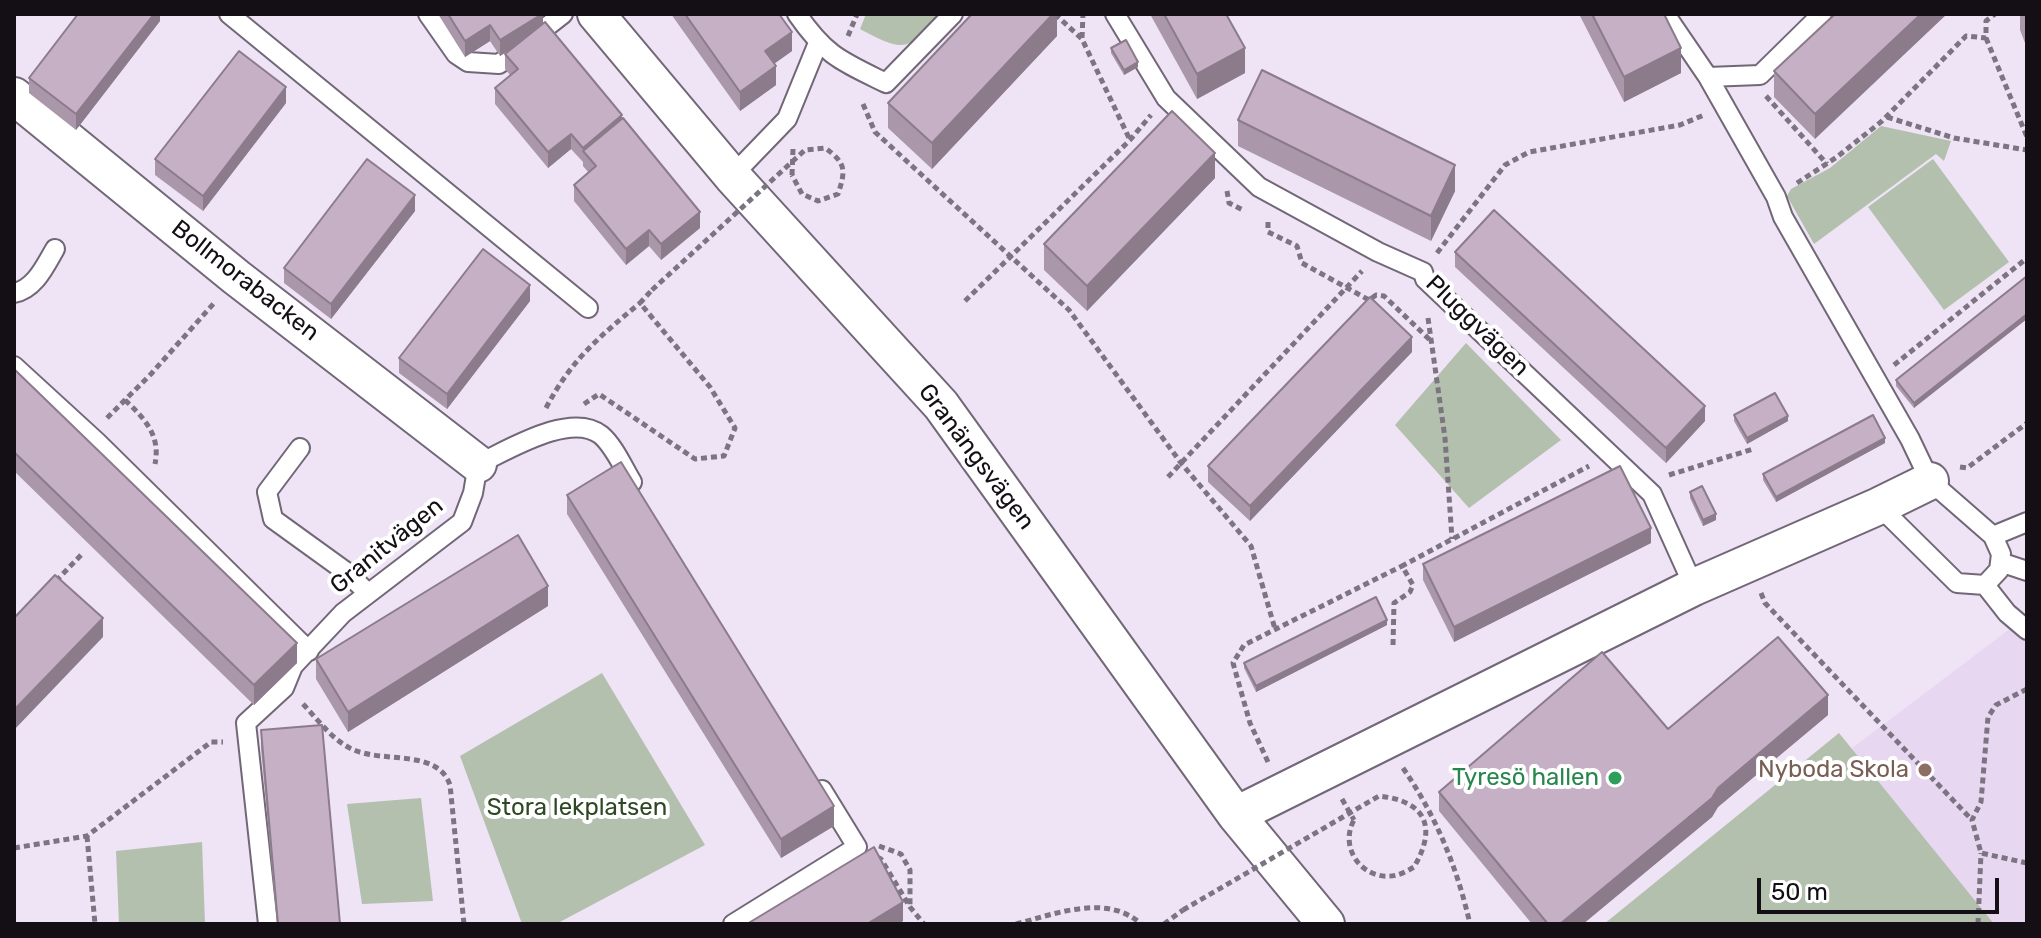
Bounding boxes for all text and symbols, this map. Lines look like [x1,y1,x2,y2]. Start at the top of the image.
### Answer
street label: Bollmorabacken [165,214,325,348]
street label: Pluggvägen [1419,270,1535,382]
street label: Granängsvägen [912,378,1040,536]
street label: Granitvägen [325,492,449,600]
place label: Nyboda Skola [1758,756,1909,784]
marker: Nyboda Skola [1916,761,1934,779]
place label: Tyresö hallen [1452,764,1599,792]
marker: Tyresö hallen [1606,769,1624,787]
park label: Stora lekplatsen [487,794,667,822]
scale bar [1761,862,2003,912]
text: 50 m [1771,878,1828,906]

